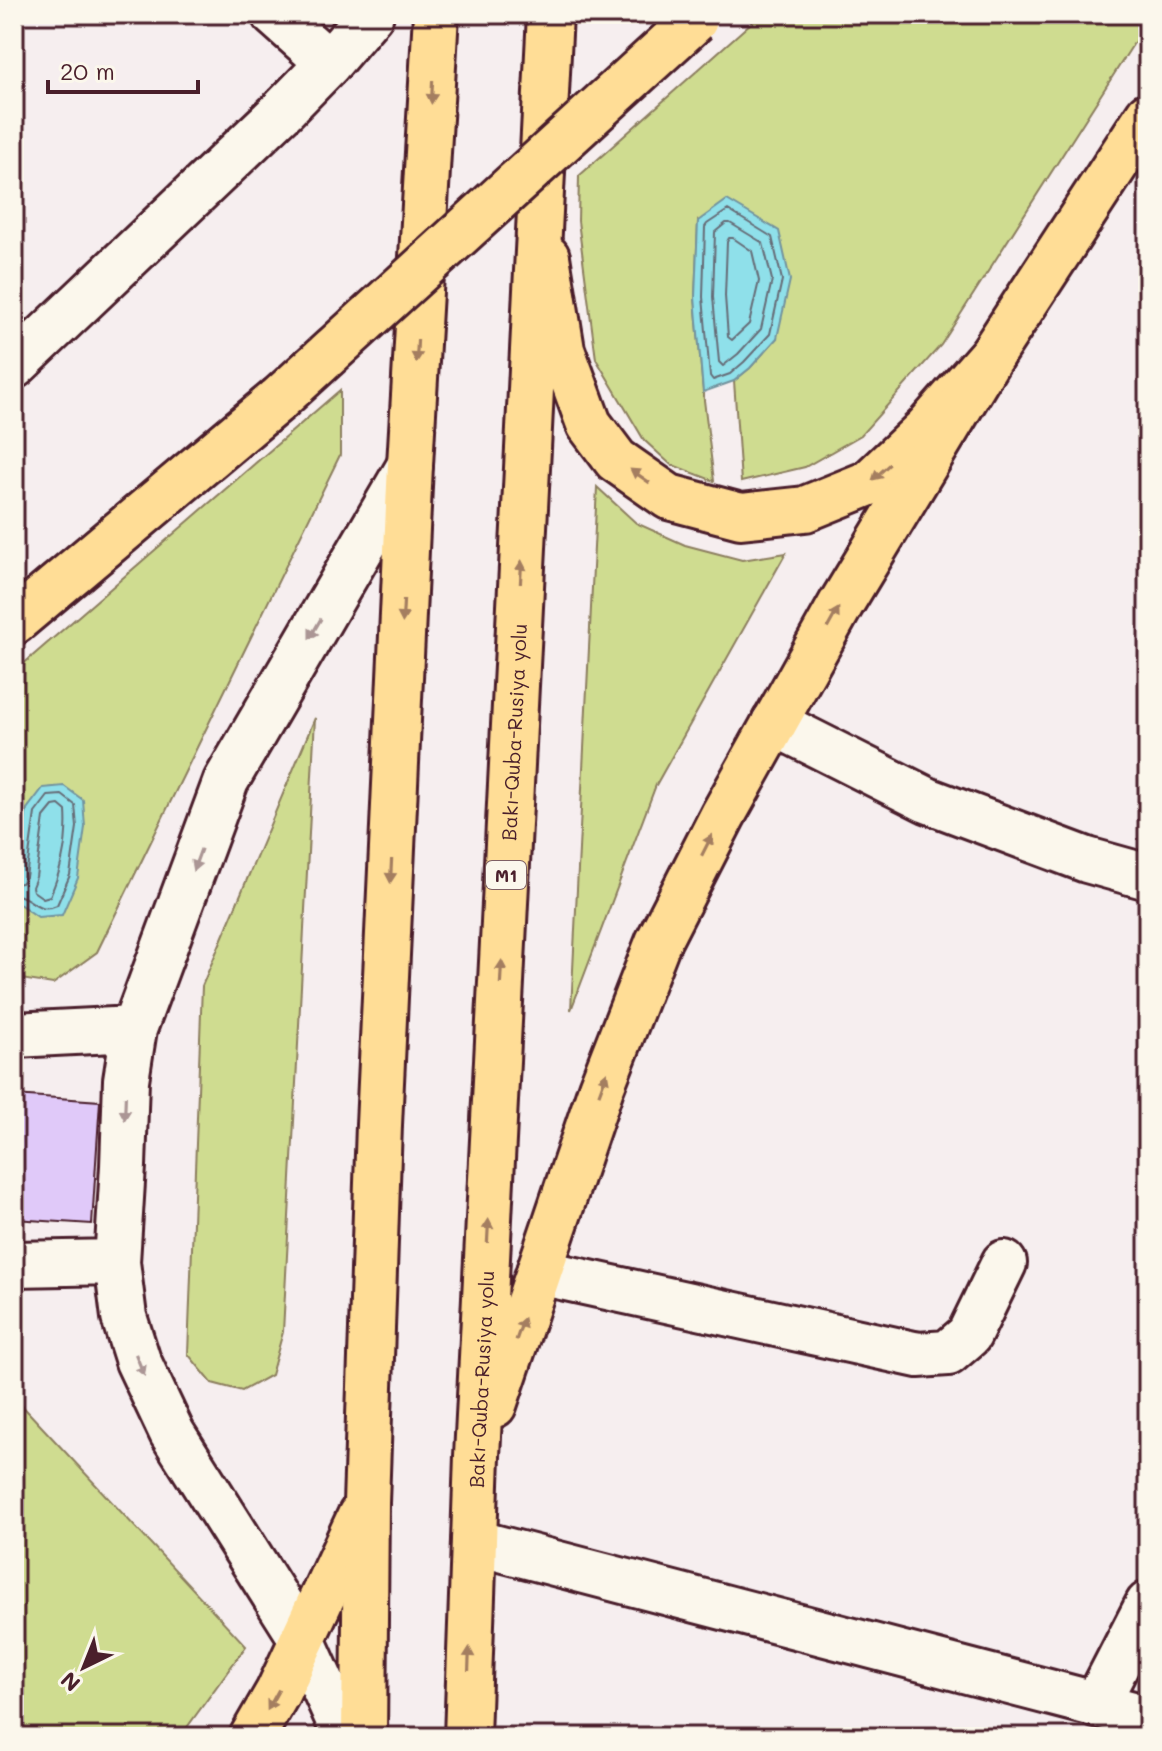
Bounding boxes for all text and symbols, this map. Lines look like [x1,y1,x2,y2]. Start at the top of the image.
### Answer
scale bar [48,44,198,94]
text: 20 m [60,55,115,86]
one-way arrow [425,80,438,105]
one-way arrow [410,339,423,364]
one-way arrow [872,462,891,480]
one-way arrow [629,469,650,484]
one-way arrow [515,559,528,584]
one-way arrow [397,599,410,624]
one-way arrow [826,606,840,629]
one-way arrow [308,618,322,640]
street label: Bakı-Quba-Rusiya yolu [495,623,532,842]
one-way arrow [701,834,714,857]
one-way arrow [190,848,203,872]
one-way arrow [384,859,397,884]
road number: M1 [486,861,526,889]
one-way arrow [495,959,508,984]
one-way arrow [597,1071,610,1095]
one-way arrow [118,1096,131,1121]
one-way arrow [482,1218,495,1243]
street label: Bakı-Quba-Rusiya yolu [463,1270,499,1489]
one-way arrow [514,1317,526,1341]
one-way arrow [134,1353,147,1376]
north arrow [44,1627,124,1707]
one-way arrow [463,1646,476,1671]
text: N [54,1666,86,1698]
one-way arrow [266,1688,280,1711]

